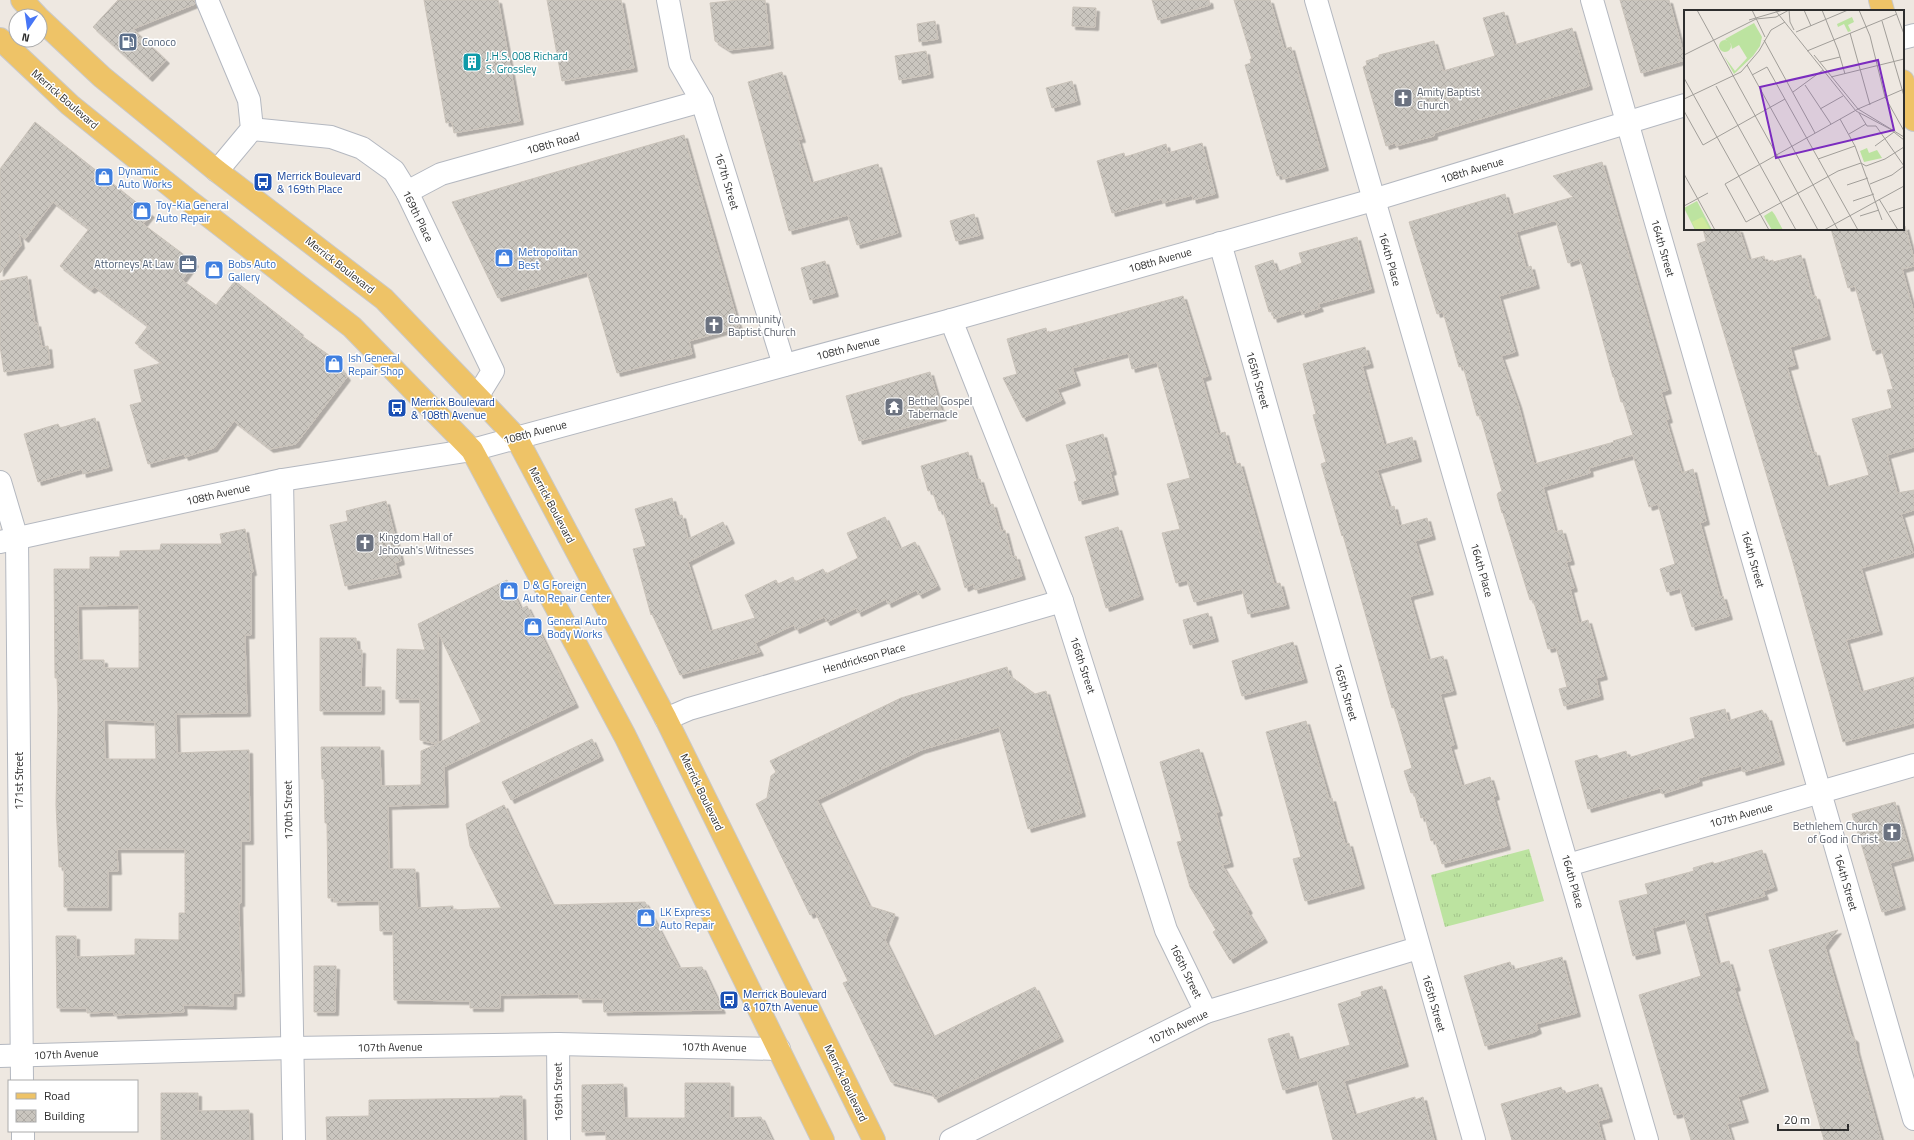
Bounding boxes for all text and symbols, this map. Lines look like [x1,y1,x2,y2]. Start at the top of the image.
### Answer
north arrow [8,8,48,48]
inset map [1684,10,1904,230]
text: N [20,29,31,46]
fuel station icon: Conoco [117,31,139,53]
place label: Conoco [142,34,176,50]
place label: J.H.S. 008 Richard S. Grossley [486,48,568,77]
building icon: J.H.S. 008 Richard S. Grossley [461,51,483,73]
street label: Merrick Boulevard [28,65,102,133]
place label: Amity Baptist Church [1417,84,1480,113]
church icon: Amity Baptist Church [1392,87,1414,109]
street label: 108th Road [525,128,582,158]
street label: 167th Street [711,150,743,212]
street label: 108th Avenue [1439,153,1506,187]
place label: Dynamic Auto Works [118,163,172,192]
shop icon: Dynamic Auto Works [93,166,115,188]
place label: Merrick Boulevard & 169th Place [277,168,361,197]
bus stop icon: Merrick Boulevard & 169th Place [252,171,274,193]
street label: 169th Place [399,188,438,245]
place label: Toy-Kia General Auto Repair [156,197,229,226]
shop icon: Toy-Kia General Auto Repair [131,200,153,222]
street label: 164th Street [1647,217,1679,279]
street label: 164th Place [1375,230,1405,288]
street label: Merrick Boulevard [302,233,378,297]
street label: 108th Avenue [1127,243,1194,277]
place label: Metropolitan Best [518,244,578,273]
shop icon: Metropolitan Best [493,247,515,269]
office icon: Attorneys At Law [177,253,199,275]
place label: Attorneys At Law [94,256,175,272]
place label: Bobs Auto Gallery [228,256,276,285]
shop icon: Bobs Auto Gallery [203,259,225,281]
place label: Community Baptist Church [728,311,796,340]
church icon: Community Baptist Church [703,314,725,336]
street label: 108th Avenue [814,332,882,364]
street label: 165th Street [1242,349,1274,411]
place label: Ish General Repair Shop [348,350,404,379]
shop icon: Ish General Repair Shop [323,353,345,375]
place label: Bethel Gospel Tabernacle [908,393,972,422]
place label: Merrick Boulevard & 108th Avenue [411,394,495,423]
temple icon: Bethel Gospel Tabernacle [883,396,905,418]
bus stop icon: Merrick Boulevard & 108th Avenue [386,397,408,419]
street label: 108th Avenue [501,416,569,448]
street label: Merrick Boulevard [525,464,579,546]
street label: 108th Avenue [184,479,252,509]
street label: 164th Street [1737,528,1769,590]
place label: Kingdom Hall of Jehovah's Witnesses [379,529,474,558]
church icon: Kingdom Hall of Jehovah's Witnesses [354,532,376,554]
street label: 164th Place [1467,541,1497,599]
place label: D & G Foreign Auto Repair Center [523,577,610,606]
shop icon: D & G Foreign Auto Repair Center [498,580,520,602]
place label: General Auto Body Works [547,613,607,642]
shop icon: General Auto Body Works [522,616,544,638]
street label: 166th Street [1066,634,1100,696]
street label: Hendrickson Place [821,638,908,677]
street label: 165th Street [1330,661,1362,723]
street label: Merrick Boulevard [676,751,728,833]
street label: 171st Street [11,752,27,810]
street label: 170th Street [279,780,297,840]
street label: 107th Avenue [1708,798,1775,832]
place label: Bethlehem Church of God in Christ [1793,818,1878,847]
church icon: Bethlehem Church of God in Christ [1881,821,1903,843]
street label: 164th Street [1830,851,1862,913]
street label: 164th Place [1558,852,1588,910]
place label: LK Express Auto Repair [660,904,714,933]
shop icon: LK Express Auto Repair [635,907,657,929]
street label: 166th Street [1166,941,1206,1001]
street label: 165th Street [1418,972,1450,1034]
place label: Merrick Boulevard & 107th Avenue [743,986,827,1015]
bus stop icon: Merrick Boulevard & 107th Avenue [718,989,740,1011]
street label: 107th Avenue [1145,1005,1211,1048]
street label: 107th Avenue [357,1038,423,1056]
street label: 107th Avenue [681,1038,747,1056]
street label: Merrick Boulevard [820,1042,872,1124]
street label: 107th Avenue [33,1045,99,1063]
street label: 169th Street [549,1062,567,1122]
legend [8,1080,138,1132]
text: Road [44,1086,70,1105]
text: Building [44,1106,85,1125]
scale bar [1778,1106,1848,1132]
text: 20 m [1784,1110,1810,1129]

